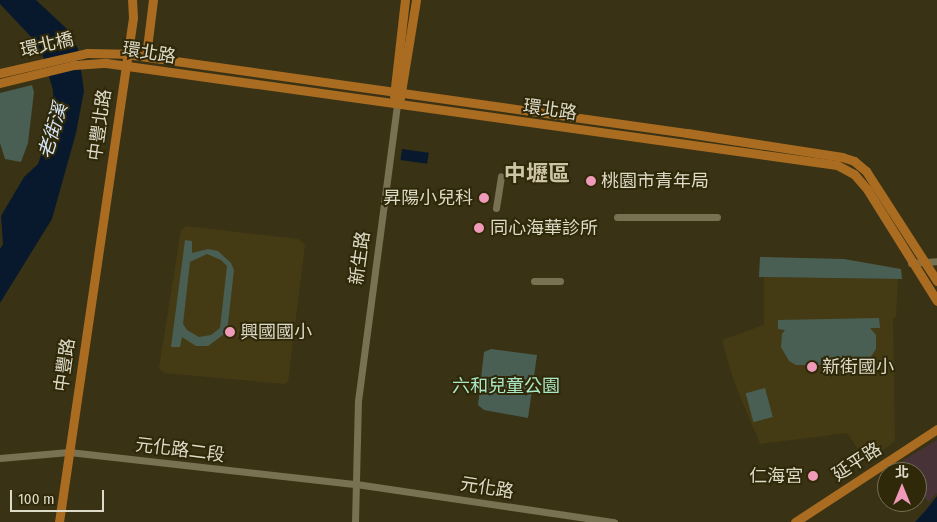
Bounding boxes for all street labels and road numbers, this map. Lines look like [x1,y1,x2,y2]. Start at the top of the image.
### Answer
street label: 環北橋 [18,28,76,62]
street label: 環北路 [121,38,177,68]
street label: 中豐北路 [84,88,116,162]
street label: 環北路 [522,96,578,124]
street label: 新生路 [346,230,374,286]
street label: 中豐路 [51,337,79,393]
street label: 元化路二段 [134,434,226,466]
street label: 延平路 [828,438,886,486]
street label: 元化路 [459,473,515,503]

